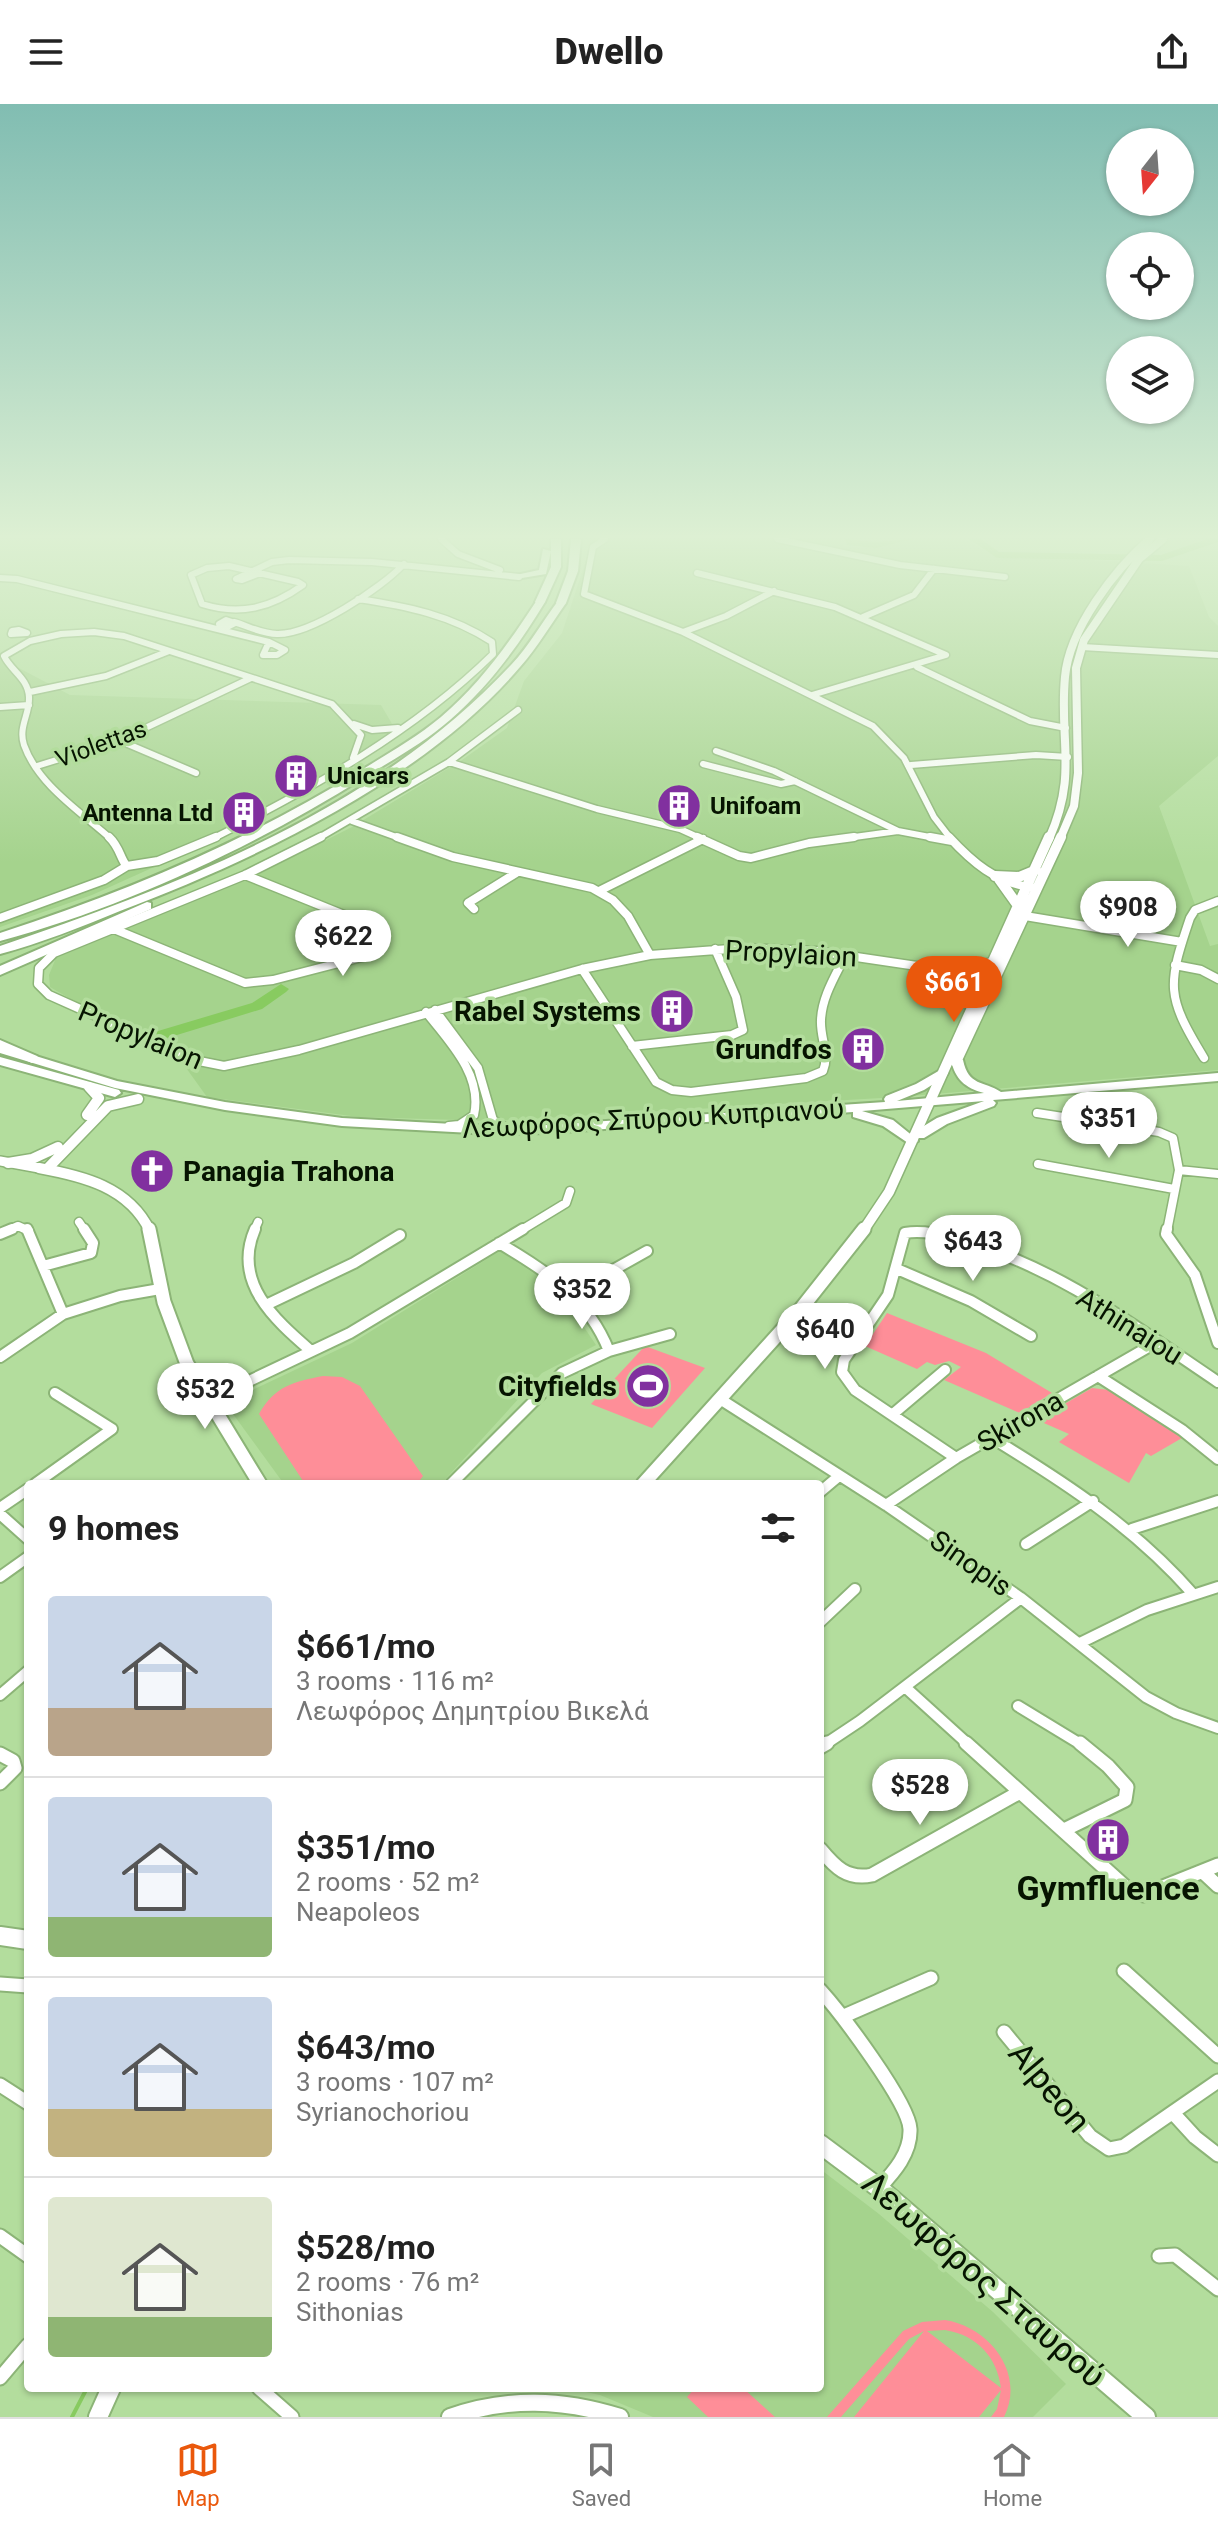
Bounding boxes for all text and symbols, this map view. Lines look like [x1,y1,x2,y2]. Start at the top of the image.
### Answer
icon: menu [24,30,68,74]
icon: share [1150,30,1194,74]
text: Dwello [555,31,663,73]
north arrow [1106,128,1194,216]
map controls [1106,128,1194,424]
button: locate [1106,232,1194,320]
button: layers [1106,336,1194,424]
street label: Violettas [52,715,150,773]
building icon: Unicars [272,752,320,800]
place label: Unicars [327,762,409,790]
building icon: Unifoam [655,782,703,830]
building icon: Antenna Ltd [220,789,268,837]
place label: Unifoam [710,792,801,820]
place label: Antenna Ltd [82,799,213,827]
pin: $908 [1081,881,1175,949]
text: $908 [1098,892,1158,922]
pin: $622 [296,910,390,978]
text: $622 [313,921,373,951]
street label: Propylaion [724,934,858,973]
pin: $661 [907,956,1001,1024]
text: $661 [924,967,984,997]
building icon: Rabel Systems [648,987,696,1035]
street label: Propylaion [74,994,208,1076]
place label: Rabel Systems [454,995,641,1028]
building icon: Grundfos [839,1025,887,1073]
place label: Grundfos [715,1033,832,1066]
street label: Λεωφόρος Σπύρου Κυπριανού [461,1092,845,1145]
pin: $351 [1062,1092,1156,1160]
text: $351 [1079,1103,1139,1133]
church icon: Panagia Trahona [128,1147,176,1195]
place label: Panagia Trahona [183,1155,395,1188]
pin: $643 [926,1215,1020,1283]
text: $643 [943,1226,1003,1256]
pin: $352 [535,1263,629,1331]
text: $352 [552,1274,612,1304]
street label: Athinaiou [1071,1281,1189,1372]
pin: $640 [778,1303,872,1371]
text: $640 [795,1314,855,1344]
sports icon: Cityfields [624,1362,672,1410]
pin: $532 [158,1363,252,1431]
place label: Cityfields [498,1370,617,1403]
text: $532 [175,1374,235,1404]
street label: Skirona [972,1384,1069,1459]
icon: filters [756,1506,800,1550]
text: 9 homes [48,1508,179,1548]
street label: Sinopis [924,1524,1018,1603]
text: $661/mo [296,1626,435,1666]
icon: home [112,1628,208,1724]
text: 3 rooms · 116 m² [296,1666,494,1696]
text: Λεωφόρος Δημητρίου Βικελά [296,1696,649,1726]
pin: $528 [873,1759,967,1827]
text: $528 [890,1770,950,1800]
building icon: Gymfluence [1084,1816,1132,1864]
text: $351/mo [296,1827,435,1867]
icon: home [112,1829,208,1925]
text: 2 rooms · 52 m² [296,1867,479,1897]
place label: Gymfluence [1016,1868,1200,1908]
text: Neapoleos [296,1897,420,1927]
text: $643/mo [296,2027,435,2067]
icon: home [112,2029,208,2125]
street label: Alpeon [1001,2034,1099,2140]
text: 3 rooms · 107 m² [296,2067,494,2097]
text: Syrianochoriou [296,2097,469,2127]
street label: Λεωφόρος Σταυρού [854,2162,1114,2396]
text: $528/mo [296,2227,435,2267]
icon: home [112,2229,208,2325]
text: 2 rooms · 76 m² [296,2267,479,2297]
text: Sithonias [296,2297,404,2327]
tab: Map [176,2438,220,2511]
tab: Saved [572,2438,631,2511]
tab: Home [983,2438,1042,2511]

